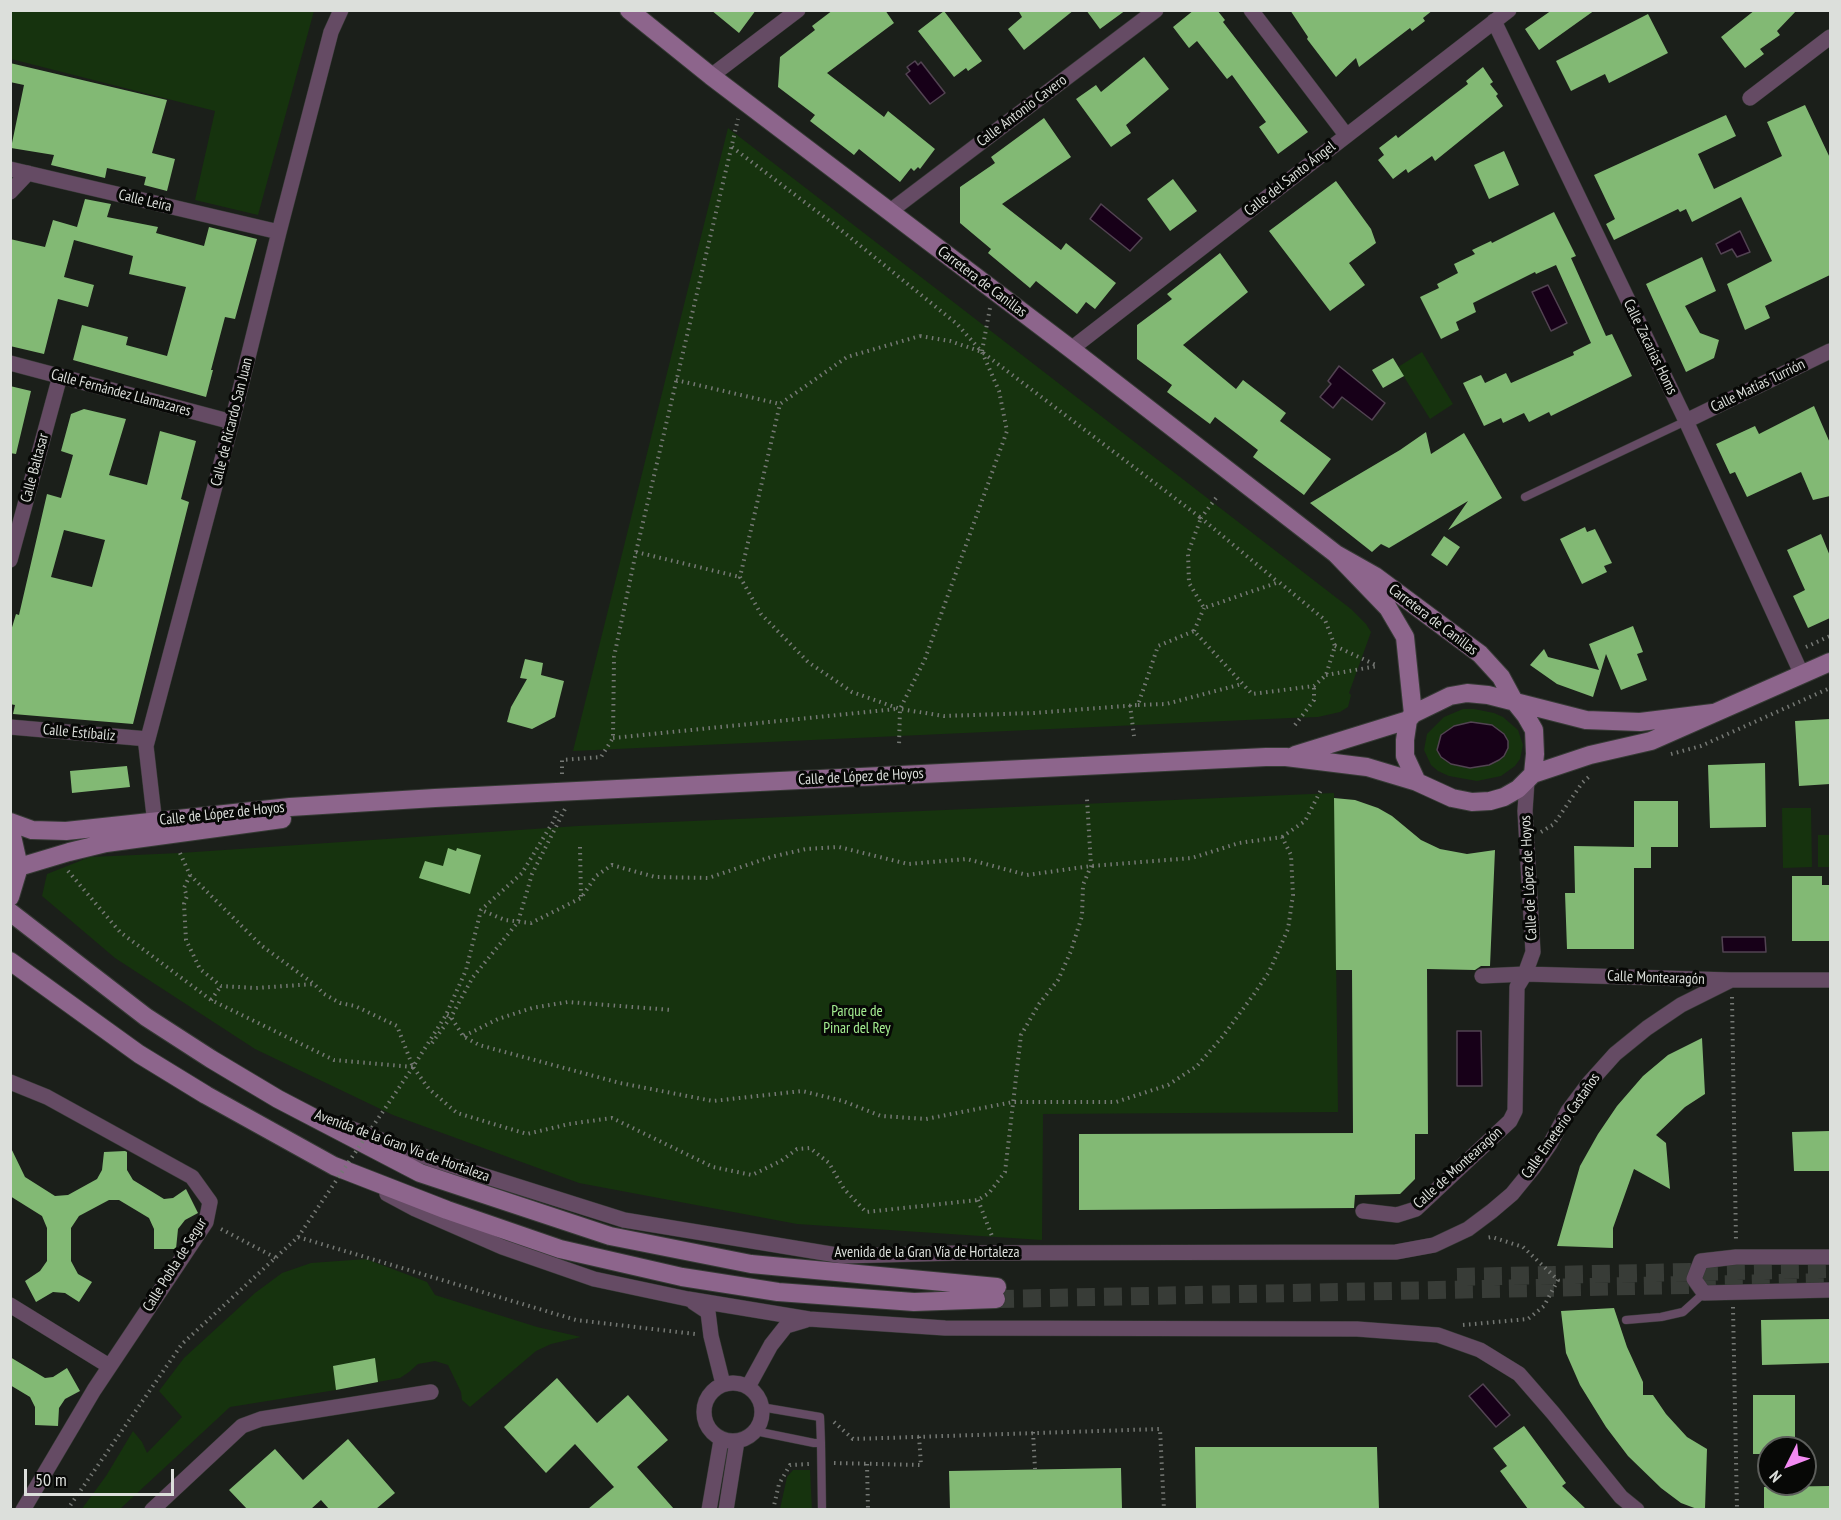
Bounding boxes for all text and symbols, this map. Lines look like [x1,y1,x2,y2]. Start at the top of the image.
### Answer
street label: Calle Antonio Cavero [973,71,1071,151]
street label: Calle del Santo Ángel [1241,138,1339,220]
street label: Calle Leira [117,186,173,216]
street label: Carretera de Canillas [934,243,1030,321]
street label: Calle Zacarías Homs [1619,296,1681,398]
street label: Calle Matías Turrión [1708,355,1808,417]
street label: Calle de Ricardo San Juan [207,356,257,488]
street label: Calle Fernández Llamazares [49,366,193,420]
street label: Calle Baltasar [17,431,53,505]
street label: Carretera de Canillas [1385,581,1481,659]
street label: Calle Estíbaliz [42,721,116,745]
street label: Calle de López de Hoyos [798,765,924,789]
street label: Calle de López de Hoyos [159,798,285,830]
street label: Calle de López de Hoyos [1517,815,1541,941]
street label: Calle Montearagón [1607,967,1705,989]
park label: Parque de Pinar del Rey [823,1003,891,1038]
street label: Calle Emeterio Castaños [1518,1070,1604,1182]
street label: Avenida de la Gran Vía de Hortaleza [312,1106,492,1186]
street label: Calle de Montearagón [1410,1123,1506,1213]
street label: Calle Pobla de Segur [139,1215,211,1315]
street label: Avenida de la Gran Vía de Hortaleza [835,1244,1019,1262]
north arrow [1757,1436,1817,1496]
scale bar [27,1457,177,1495]
text: N [1765,1467,1785,1487]
text: 50 m [35,1468,67,1491]

